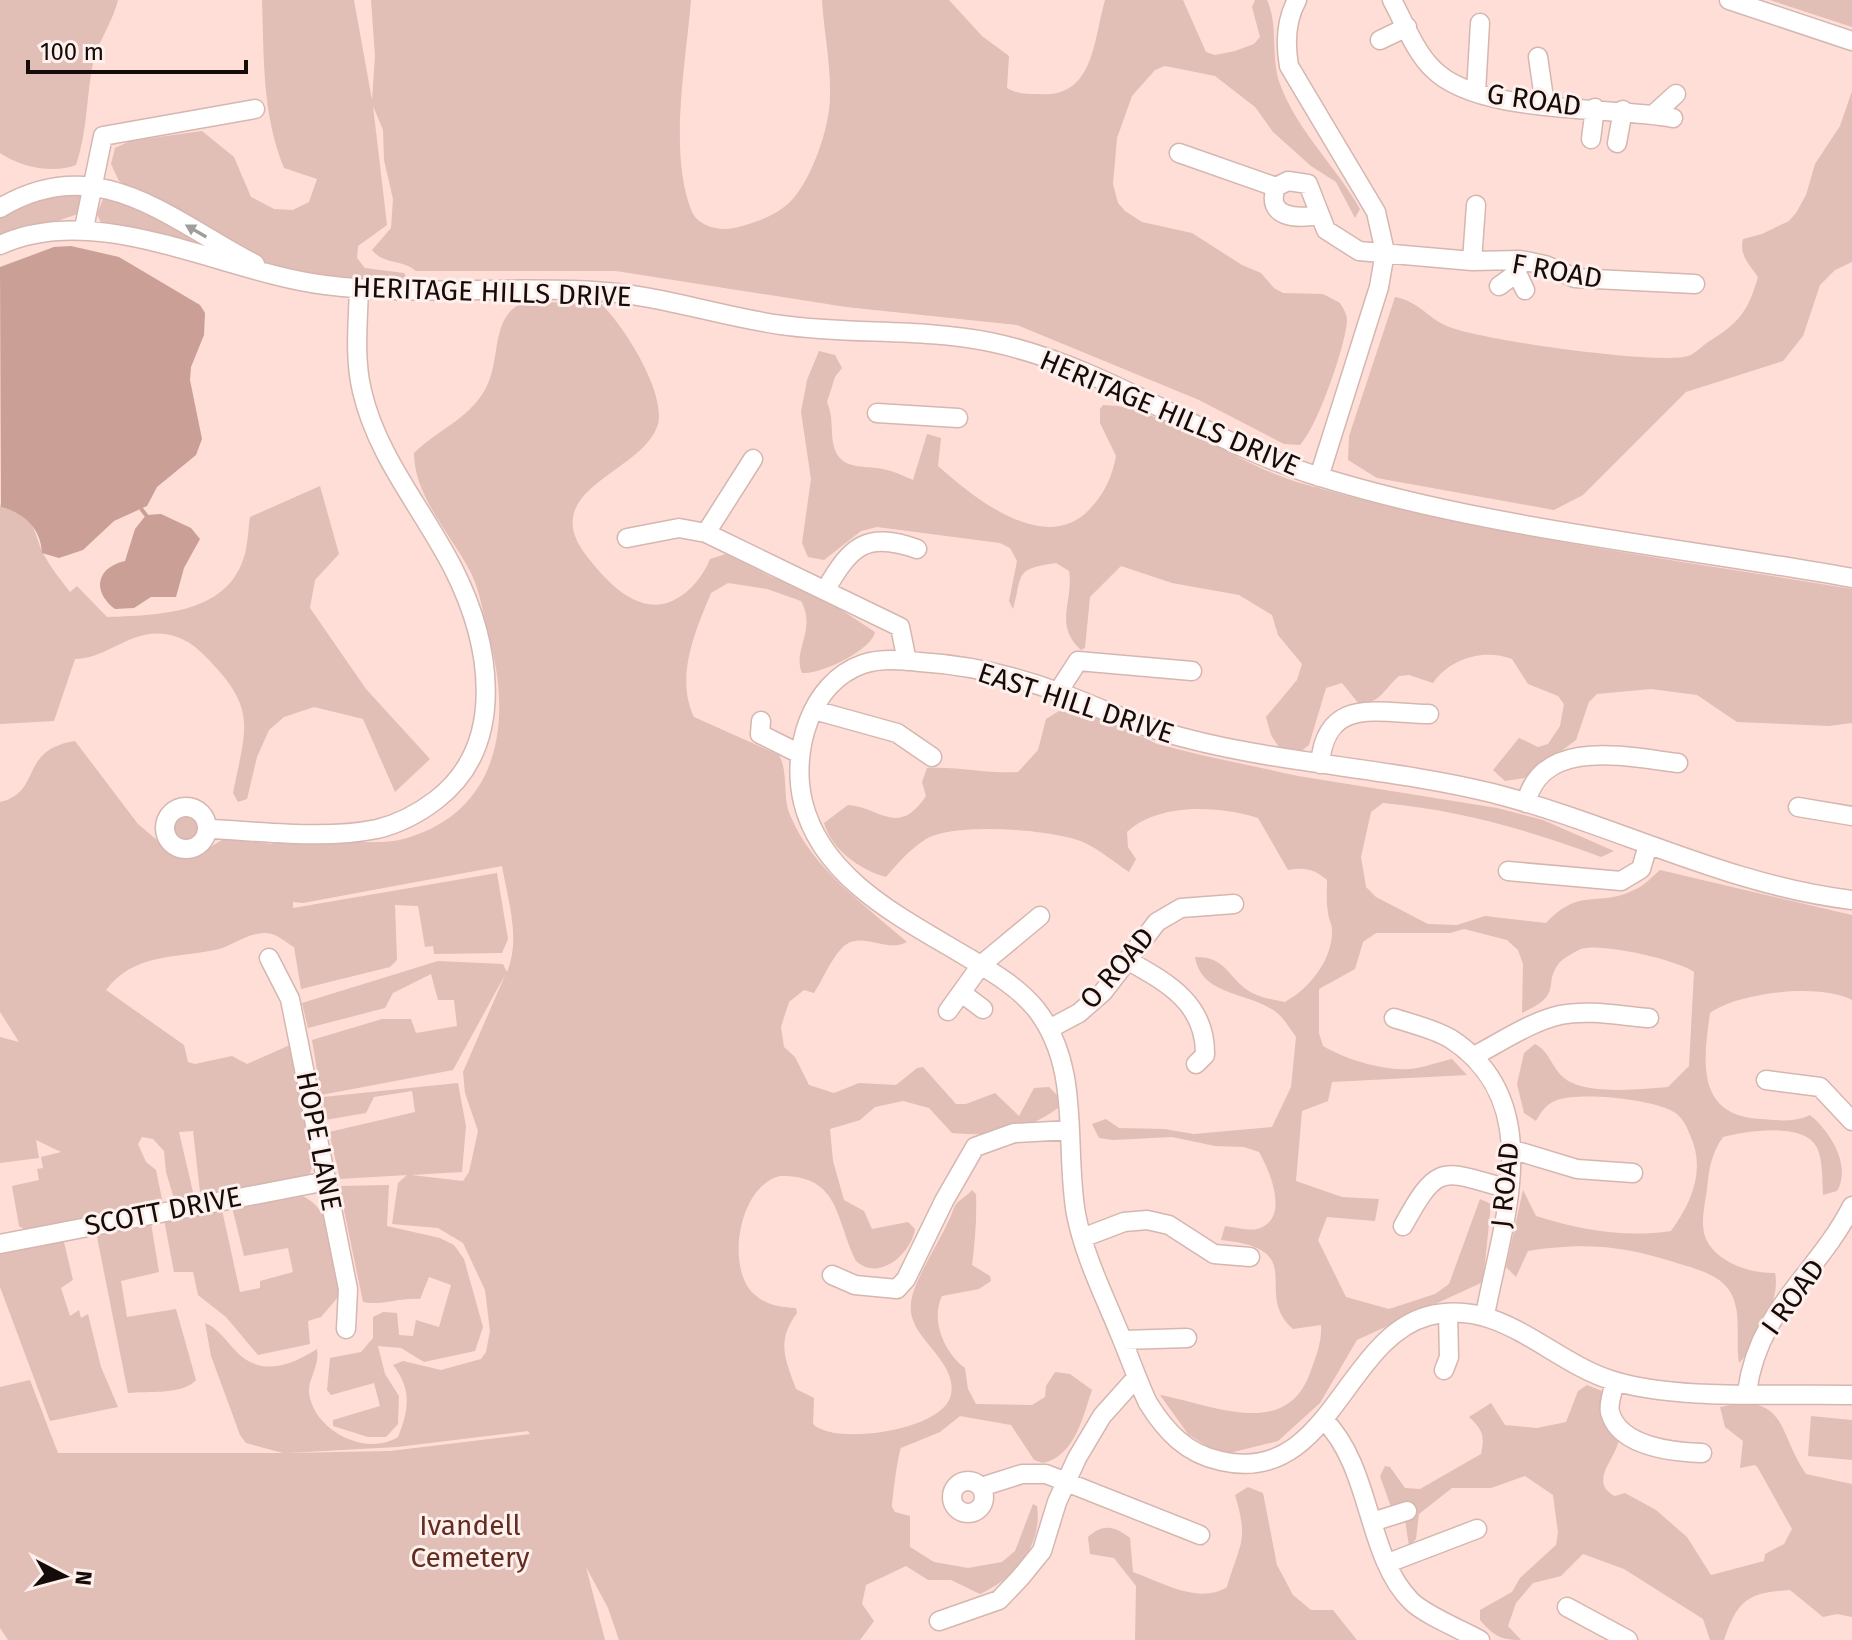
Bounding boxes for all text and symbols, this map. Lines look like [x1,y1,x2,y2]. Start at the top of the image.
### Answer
scale bar [28,24,246,74]
text: 100 m [40,38,104,66]
street label: G ROAD [1485,77,1583,123]
one-way arrow [185,225,208,238]
street label: F ROAD [1509,247,1605,295]
street label: HERITAGE HILLS DRIVE [352,271,632,313]
street label: HERITAGE HILLS DRIVE [1035,343,1305,483]
street label: EAST HILL DRIVE [974,656,1178,750]
street label: O ROAD [1073,921,1161,1015]
street label: HOPE LANE [289,1069,349,1213]
street label: J ROAD [1484,1141,1526,1229]
street label: SCOTT DRIVE [82,1180,244,1242]
street label: I ROAD [1755,1253,1831,1341]
park label: Ivandell Cemetery [410,1509,530,1574]
north arrow [24,1536,104,1616]
text: N [69,1569,98,1587]

